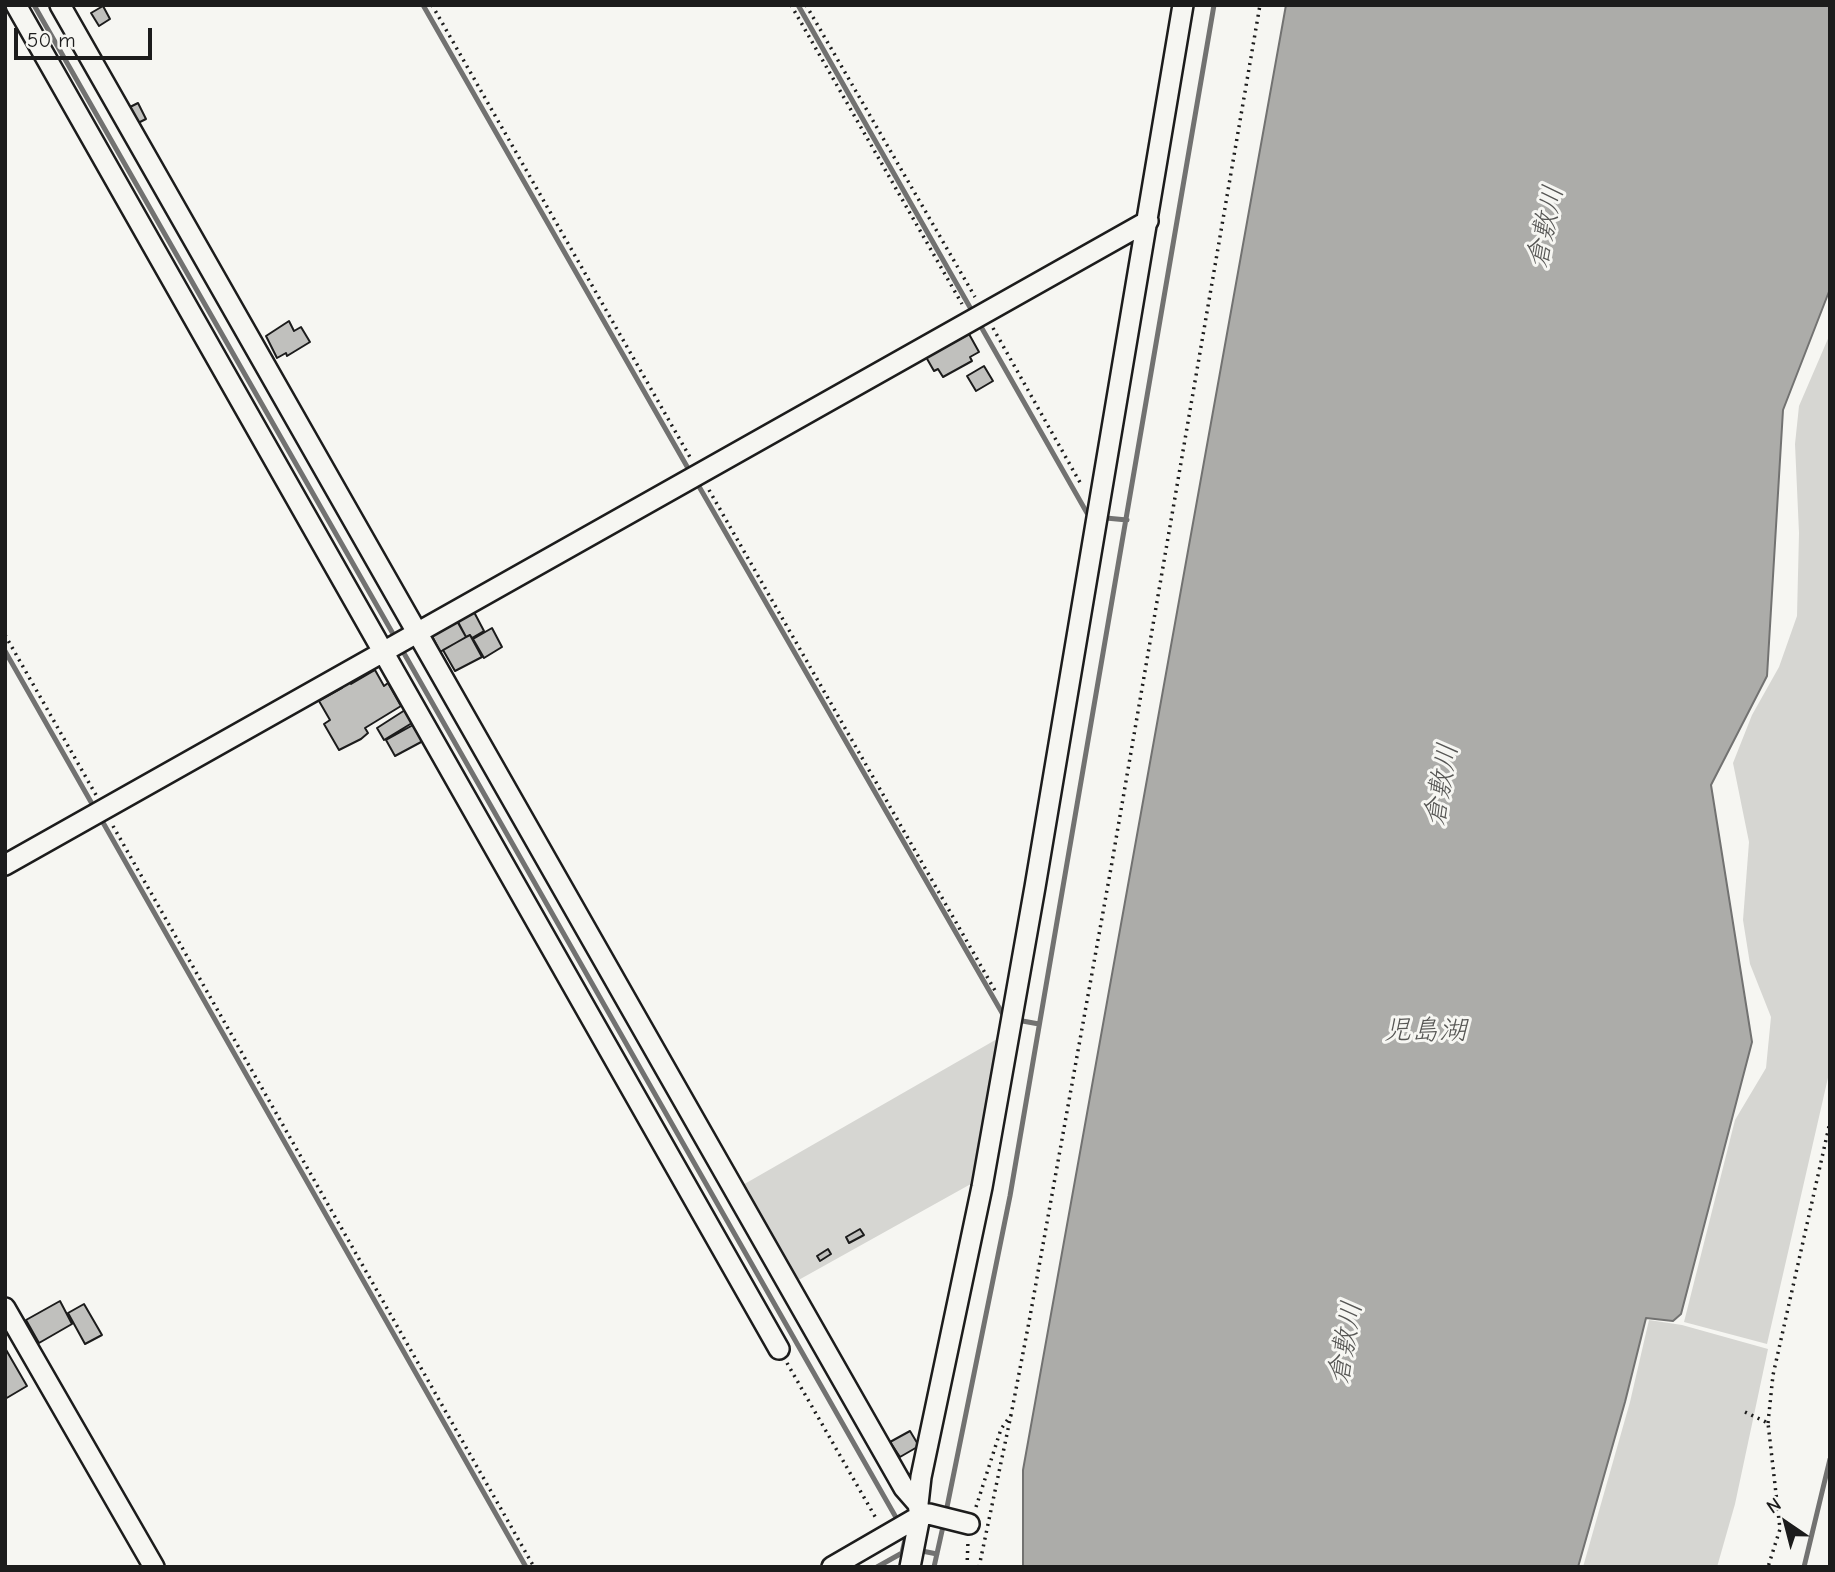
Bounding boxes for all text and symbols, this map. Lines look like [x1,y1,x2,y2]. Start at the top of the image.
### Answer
scale bar [18,14,156,58]
text: 50 m [27,28,76,52]
water label: 倉敷川 [1521,182,1571,272]
water label: 倉敷川 [1418,741,1466,829]
water label: 児島湖 [1383,1014,1467,1048]
water label: 倉敷川 [1322,1299,1370,1387]
north arrow [1751,1488,1821,1558]
text: N [1763,1493,1785,1518]

